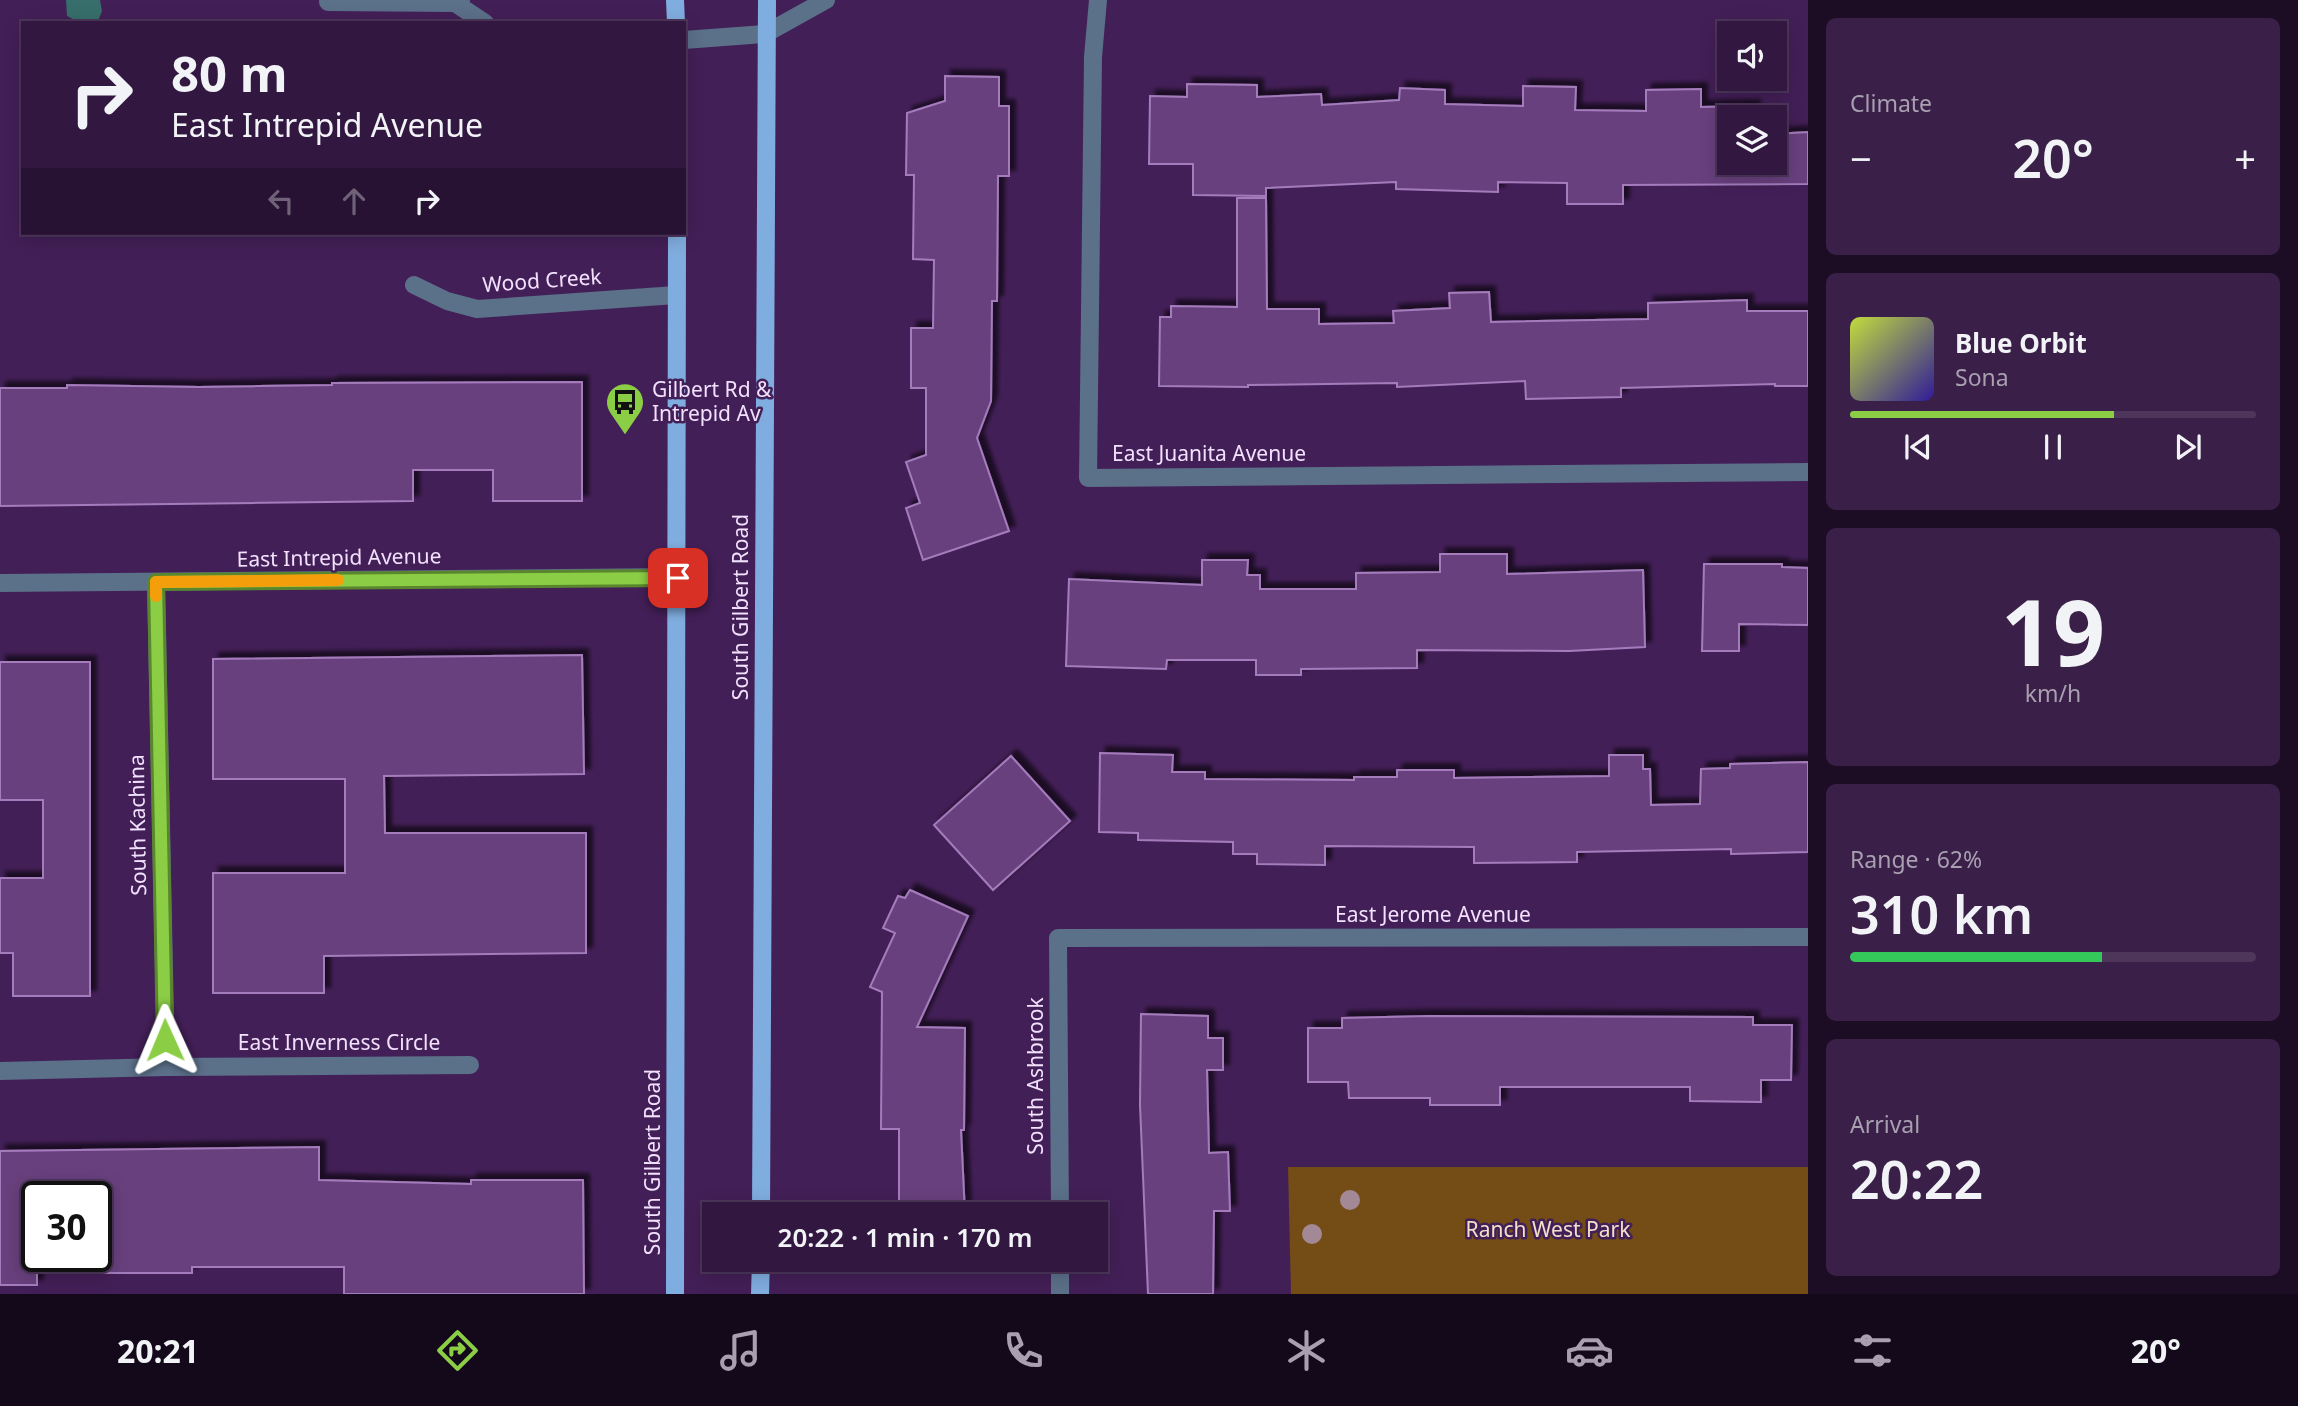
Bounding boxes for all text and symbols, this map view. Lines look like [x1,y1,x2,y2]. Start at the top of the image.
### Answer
map controls [1717,21,1787,175]
button: sound [1717,21,1787,91]
text: 80 m [171,40,288,106]
icon: right [56,49,147,140]
text: Climate [1850,87,1932,119]
text: East Intrepid Avenue [171,103,483,146]
button: layers [1717,105,1787,175]
text: 20° [2012,122,2094,193]
text: − [1850,132,1872,184]
text: + [2234,132,2256,184]
icon: left [262,182,300,220]
icon: ahead [335,182,373,220]
icon: right [408,182,446,220]
street label: Wood Creek [481,262,603,298]
text: Blue Orbit [1955,325,2087,361]
text: Sona [1955,361,2009,393]
place label: Gilbert Rd & Intrepid Av [652,375,772,427]
bus stop icon: Gilbert Rd & Intrepid Av [604,381,646,436]
icon: previous [1899,428,1937,466]
icon: pause [2034,428,2072,466]
icon: next [2169,428,2207,466]
street label: East Juanita Avenue [1112,439,1306,467]
street label: South Gilbert Road [726,514,754,700]
street label: East Intrepid Avenue [236,541,442,573]
pin [648,548,708,608]
icon: arrive [659,559,697,597]
text: 19 [2001,569,2105,693]
text: km/h [2025,677,2081,709]
street label: South Kachina [122,754,152,896]
text: Range · 62% [1850,843,1982,875]
text: 310 km [1850,878,2033,949]
street label: East Jerome Avenue [1335,900,1531,928]
street label: South Ashbrook [1021,996,1049,1155]
position arrow [128,1003,202,1077]
street label: East Inverness Circle [238,1028,440,1056]
street label: South Gilbert Road [638,1069,666,1255]
text: Arrival [1850,1108,1920,1140]
text: 20:22 [1850,1143,1983,1214]
speed limit sign: 30 [21,1181,112,1272]
park label: Ranch West Park [1466,1215,1631,1243]
text: 20:22 · 1 min · 170 m [778,1219,1032,1255]
icon: directions [433,1326,482,1375]
icon: music [716,1326,765,1375]
icon: phone [999,1326,1048,1375]
icon: climate [1282,1326,1331,1375]
icon: car [1565,1326,1614,1375]
icon: filters [1848,1326,1897,1375]
text: 20:21 [117,1329,199,1372]
text: 20° [2131,1329,2181,1372]

